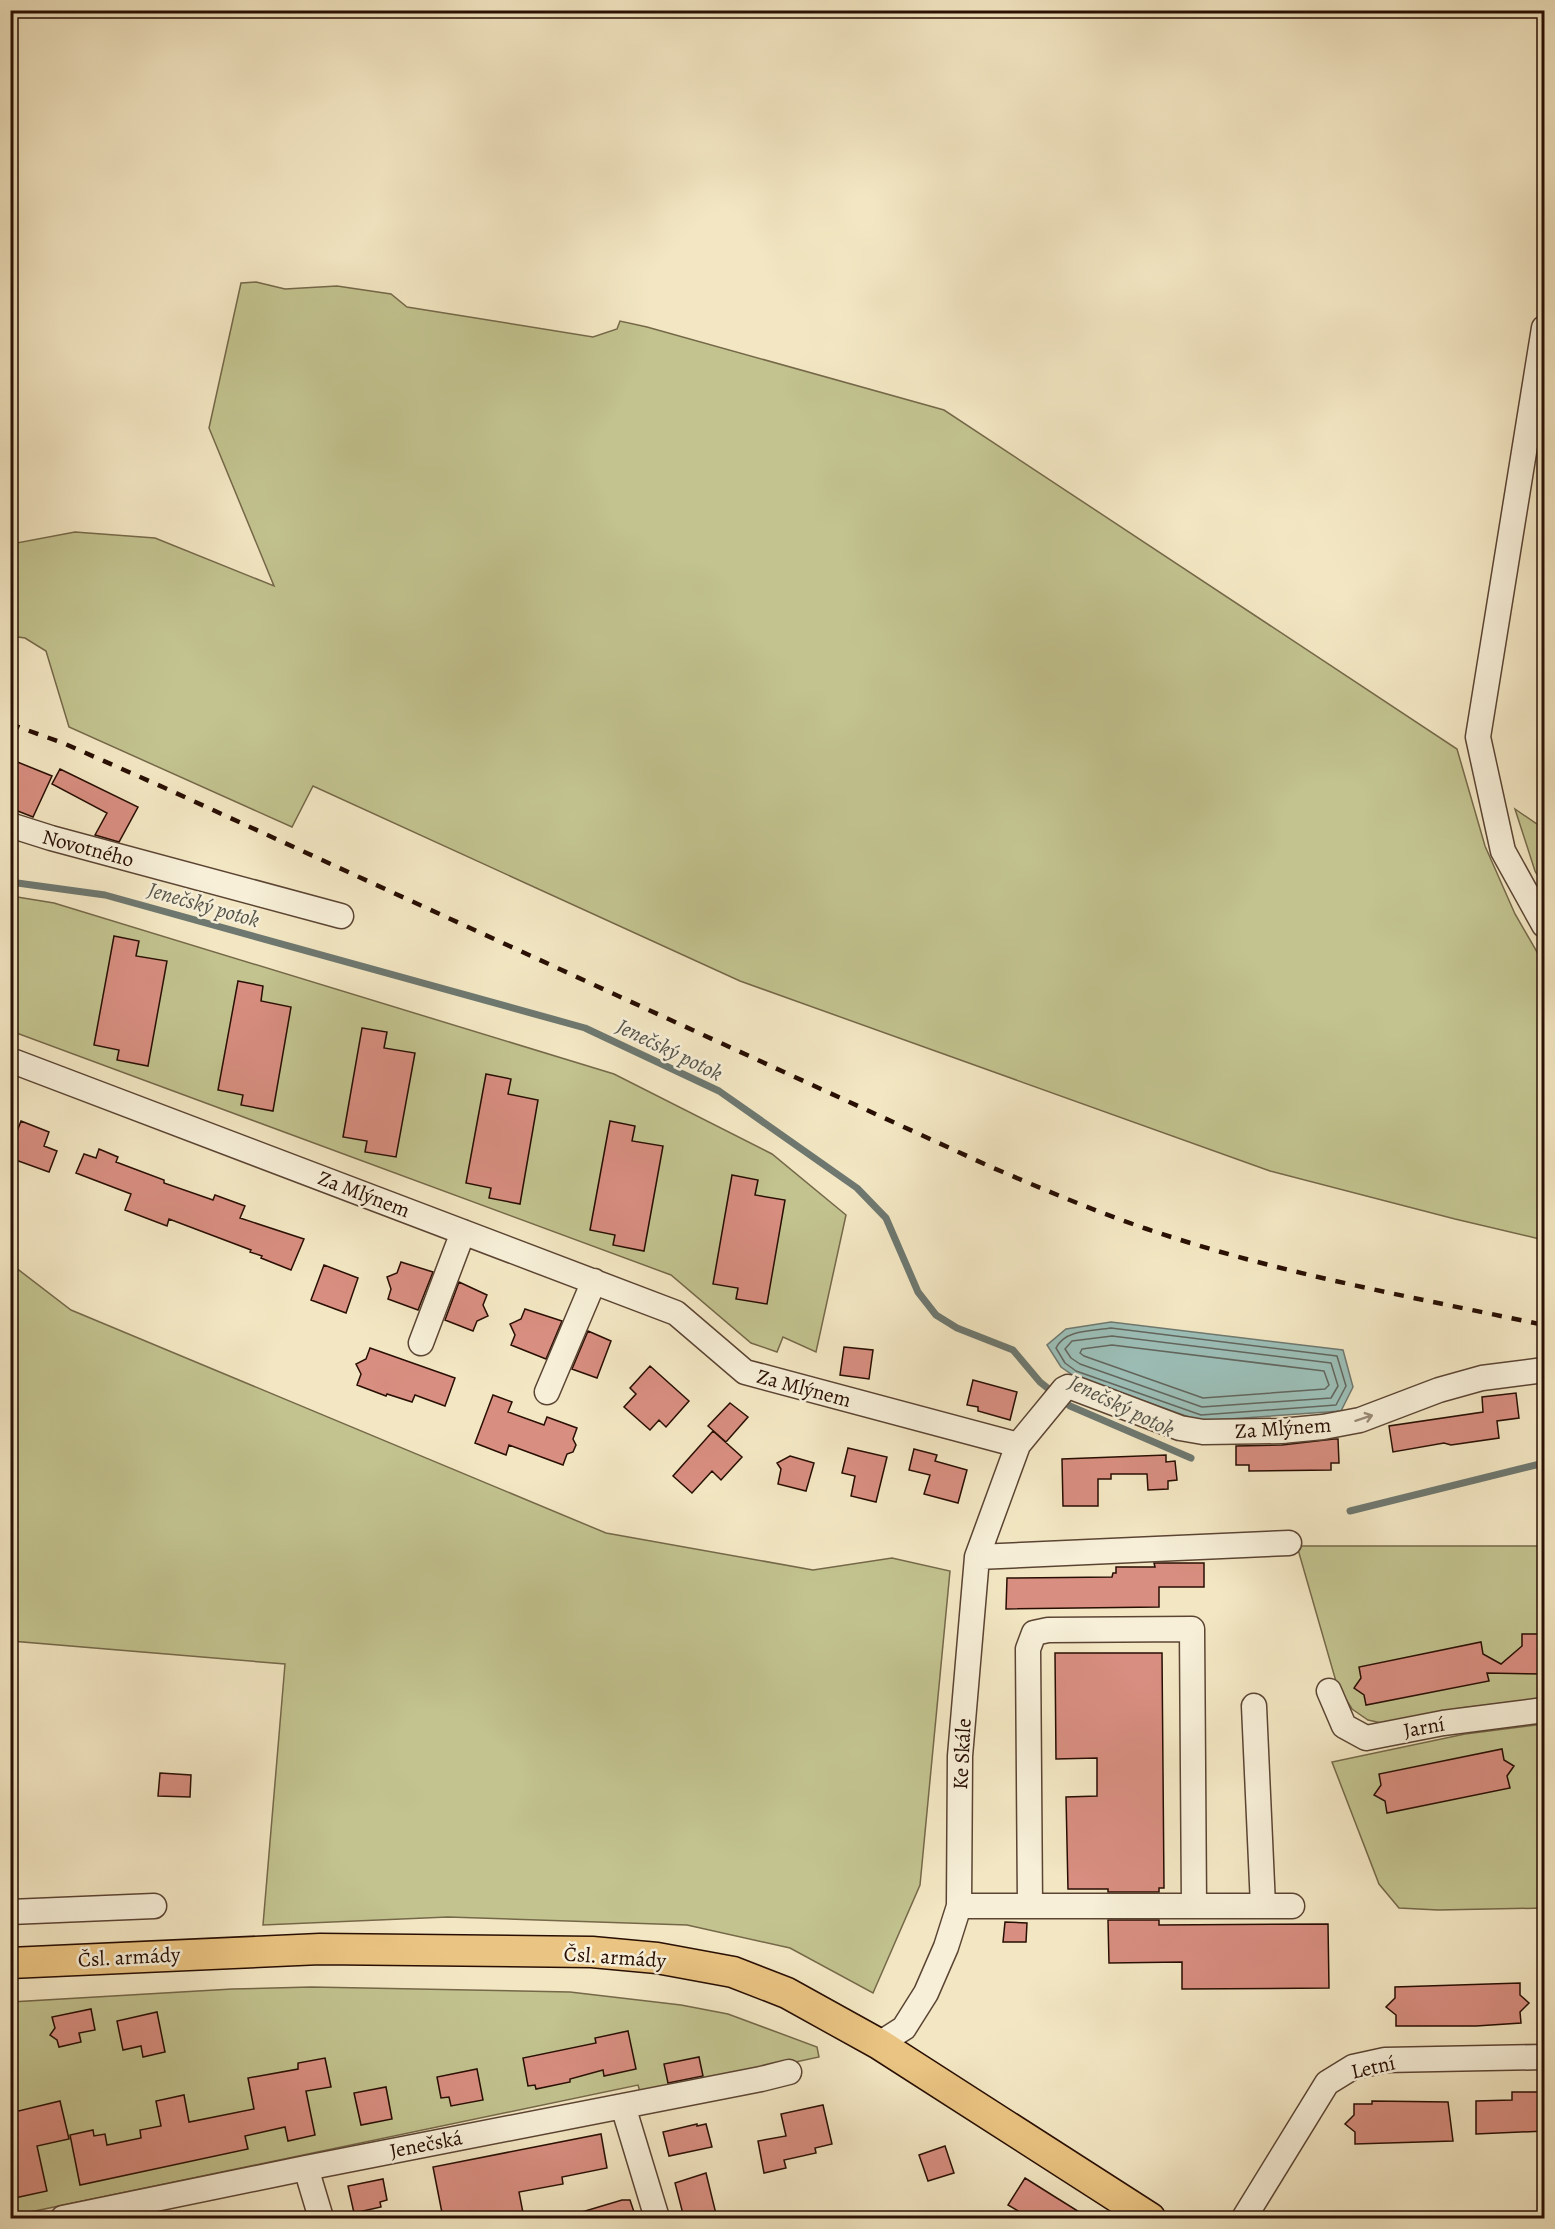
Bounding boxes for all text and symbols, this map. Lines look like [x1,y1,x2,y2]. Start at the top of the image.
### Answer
street label: Novotného [39,822,137,874]
water label: Jenečský potok [143,874,263,935]
water label: Jenečský potok [610,1011,728,1089]
street label: Za Mlýnem [314,1164,414,1224]
street label: Za Mlýnem [754,1362,854,1414]
water label: Jenečský potok [1062,1367,1180,1445]
street label: Za Mlýnem [1234,1411,1332,1445]
one-way arrow [1355,1412,1374,1423]
street label: Jarní [1401,1710,1447,1744]
street label: Ke Skále [946,1718,978,1790]
street label: Čsl. armády [563,1939,668,1975]
street label: Čsl. armády [77,1940,182,1974]
street label: Letní [1348,2048,1398,2086]
street label: Jenečská [387,2123,465,2165]

